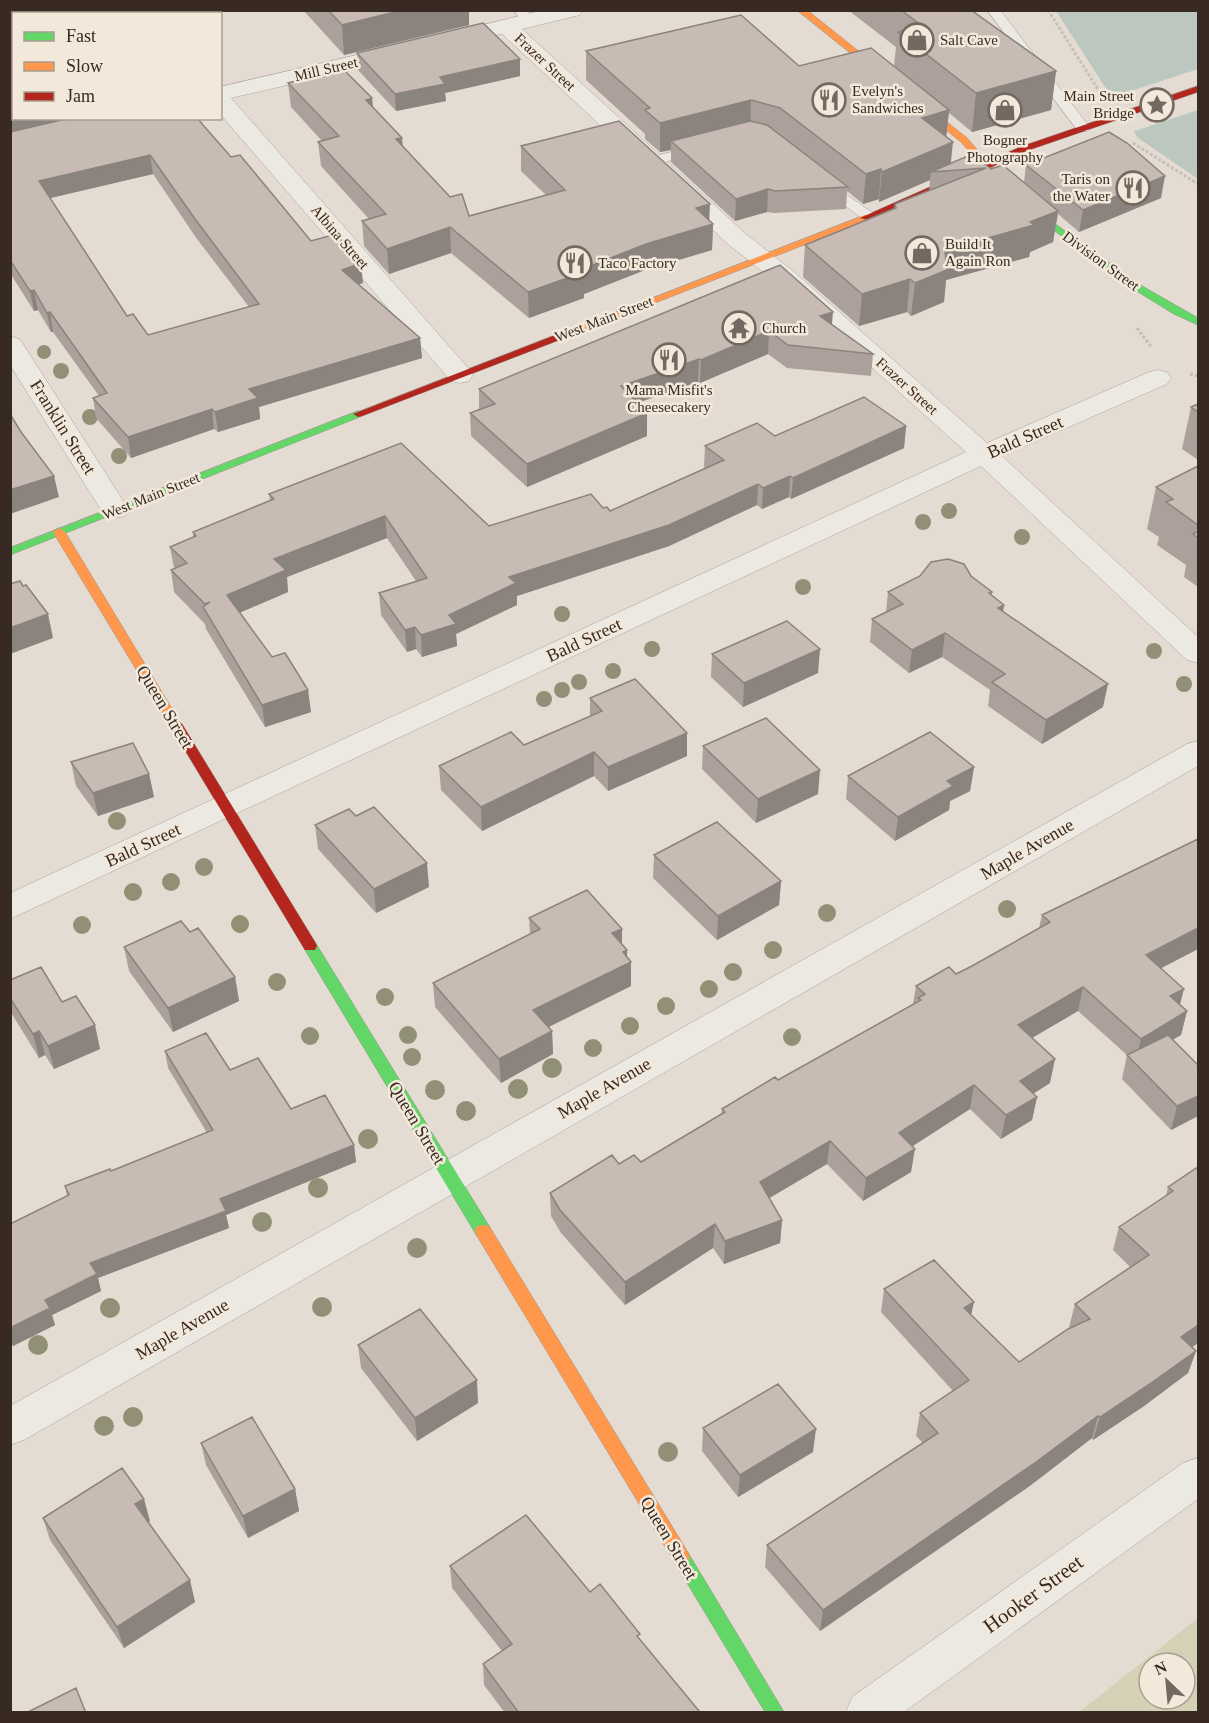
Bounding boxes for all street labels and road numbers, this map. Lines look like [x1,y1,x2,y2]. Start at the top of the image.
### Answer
street label: Frazer Street [511,30,579,95]
street label: Mill Street [293,54,360,84]
street label: Albina Street [308,202,373,273]
street label: Division Street [1060,228,1143,295]
street label: West Main Street [553,293,656,345]
street label: Frazer Street [873,354,942,418]
street label: Franklin Street [26,376,100,478]
street label: Bald Street [984,411,1066,463]
street label: West Main Street [100,469,203,523]
street label: Bald Street [543,614,625,666]
street label: Queen Street [132,662,198,752]
street label: Maple Avenue [977,814,1077,884]
street label: Bald Street [102,819,184,871]
street label: Maple Avenue [554,1053,654,1123]
street label: Queen Street [384,1078,450,1168]
street label: Maple Avenue [132,1294,232,1364]
street label: Queen Street [636,1493,702,1583]
street label: Hooker Street [979,1550,1088,1638]

